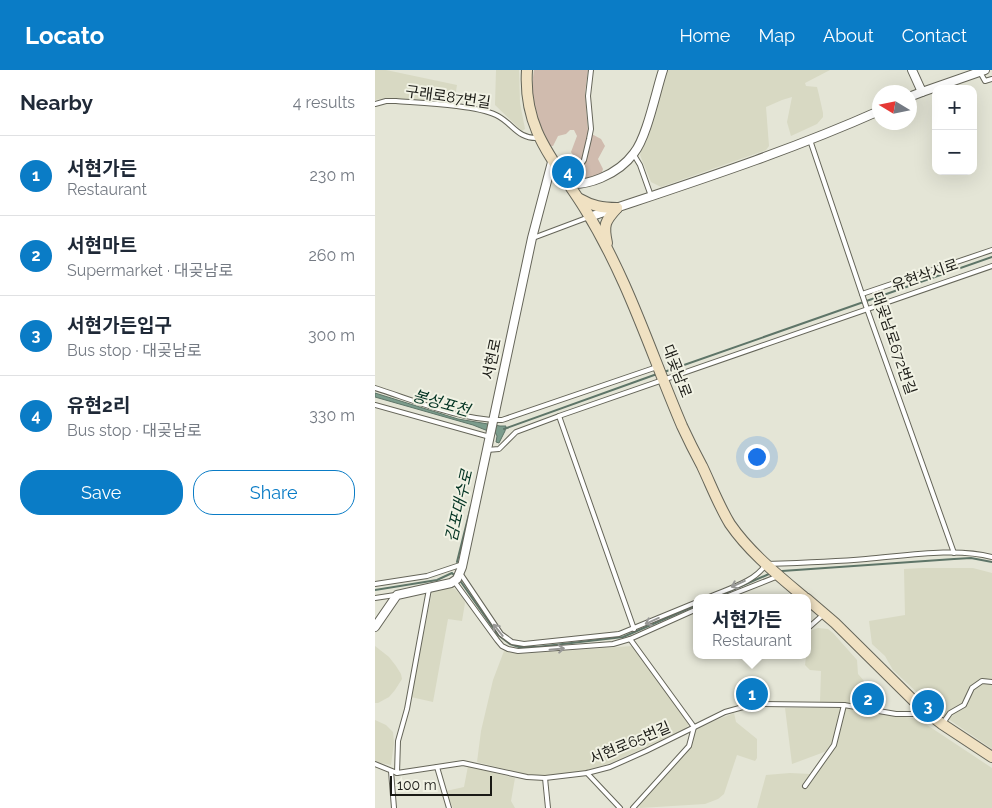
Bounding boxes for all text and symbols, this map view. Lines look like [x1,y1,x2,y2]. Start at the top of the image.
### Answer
text: Locato [25,21,104,50]
text: Home [679,25,730,46]
text: Map [758,25,795,46]
text: About [823,25,874,46]
text: Contact [902,25,967,46]
street label: 구래로87번길 [404,82,492,112]
north arrow [872,85,917,130]
map controls [932,85,977,175]
button: + [932,85,977,130]
text: Nearby [20,90,93,115]
text: 4 results [293,93,355,112]
button: − [932,130,977,175]
pin: 4 [552,153,584,191]
text: 서현가든 [67,157,137,179]
text: 1 [32,166,40,185]
text: 230 m [310,166,355,185]
text: Restaurant [67,180,147,199]
text: 서현마트 [67,234,137,256]
text: 2 [31,246,41,265]
text: 260 m [308,246,355,265]
street label: 유현삭시로 [889,255,961,295]
text: Supermarket · 대곶남로 [67,261,233,280]
street label: 대곶남로672번길 [868,289,920,397]
text: 서현가든입구 [67,314,172,336]
text: 3 [32,326,40,345]
text: 300 m [308,326,355,345]
street label: 서현로 [479,337,505,381]
text: Bus stop · 대곶남로 [67,341,201,360]
street label: 대곶남로 [659,342,695,400]
water label: 봉성포천 [410,386,474,421]
text: 유현2리 [67,394,130,416]
text: 4 [31,406,41,425]
text: 330 m [309,406,355,425]
text: Bus stop · 대곶남로 [67,421,201,440]
your location [744,444,770,470]
water label: 김포대수로 [441,467,477,544]
button: Save [20,470,183,515]
button: Share [193,470,355,515]
one-way arrow [731,579,746,589]
popup [693,594,811,659]
text: 서현가든 [712,608,782,630]
one-way arrow [645,617,660,626]
one-way arrow [493,623,504,636]
text: Restaurant [712,631,792,650]
one-way arrow [549,644,565,653]
pin: 1 [736,675,768,713]
pin: 2 [852,680,884,718]
pin: 3 [912,687,944,725]
street label: 서현로65번길 [587,718,673,768]
scale bar [390,773,493,796]
text: 100 m [397,777,437,793]

